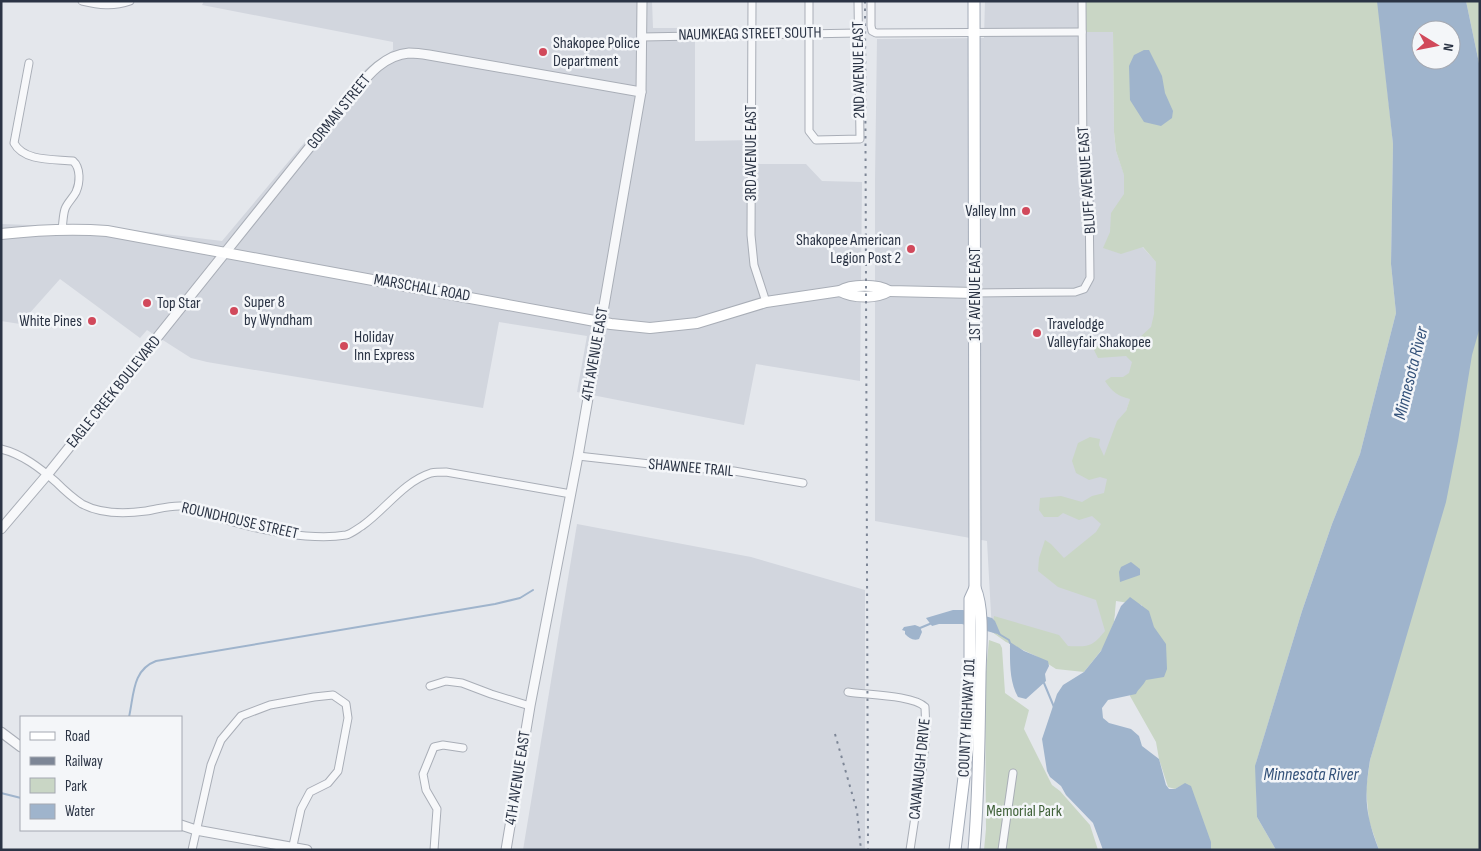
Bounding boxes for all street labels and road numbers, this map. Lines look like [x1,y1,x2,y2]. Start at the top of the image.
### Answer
street label: 2ND AVENUE EAST [849,21,869,119]
street label: NAUMKEAG STREET SOUTH [678,23,822,45]
street label: GORMAN STREET [303,70,375,153]
street label: 3RD AVENUE EAST [742,104,761,201]
street label: BLUFF AVENUE EAST [1074,125,1100,234]
street label: 1ST AVENUE EAST [966,247,985,341]
street label: MARSCHALL ROAD [372,270,472,306]
street label: 4TH AVENUE EAST [577,305,613,402]
street label: EAGLE CREEK BOULEVARD [63,332,165,452]
street label: SHAWNEE TRAIL [648,455,734,481]
street label: ROUNDHOUSE STREET [180,498,301,544]
street label: COUNTY HIGHWAY 101 [954,658,980,778]
street label: CAVANAUGH DRIVE [905,718,935,820]
street label: 4TH AVENUE EAST [501,729,535,826]

